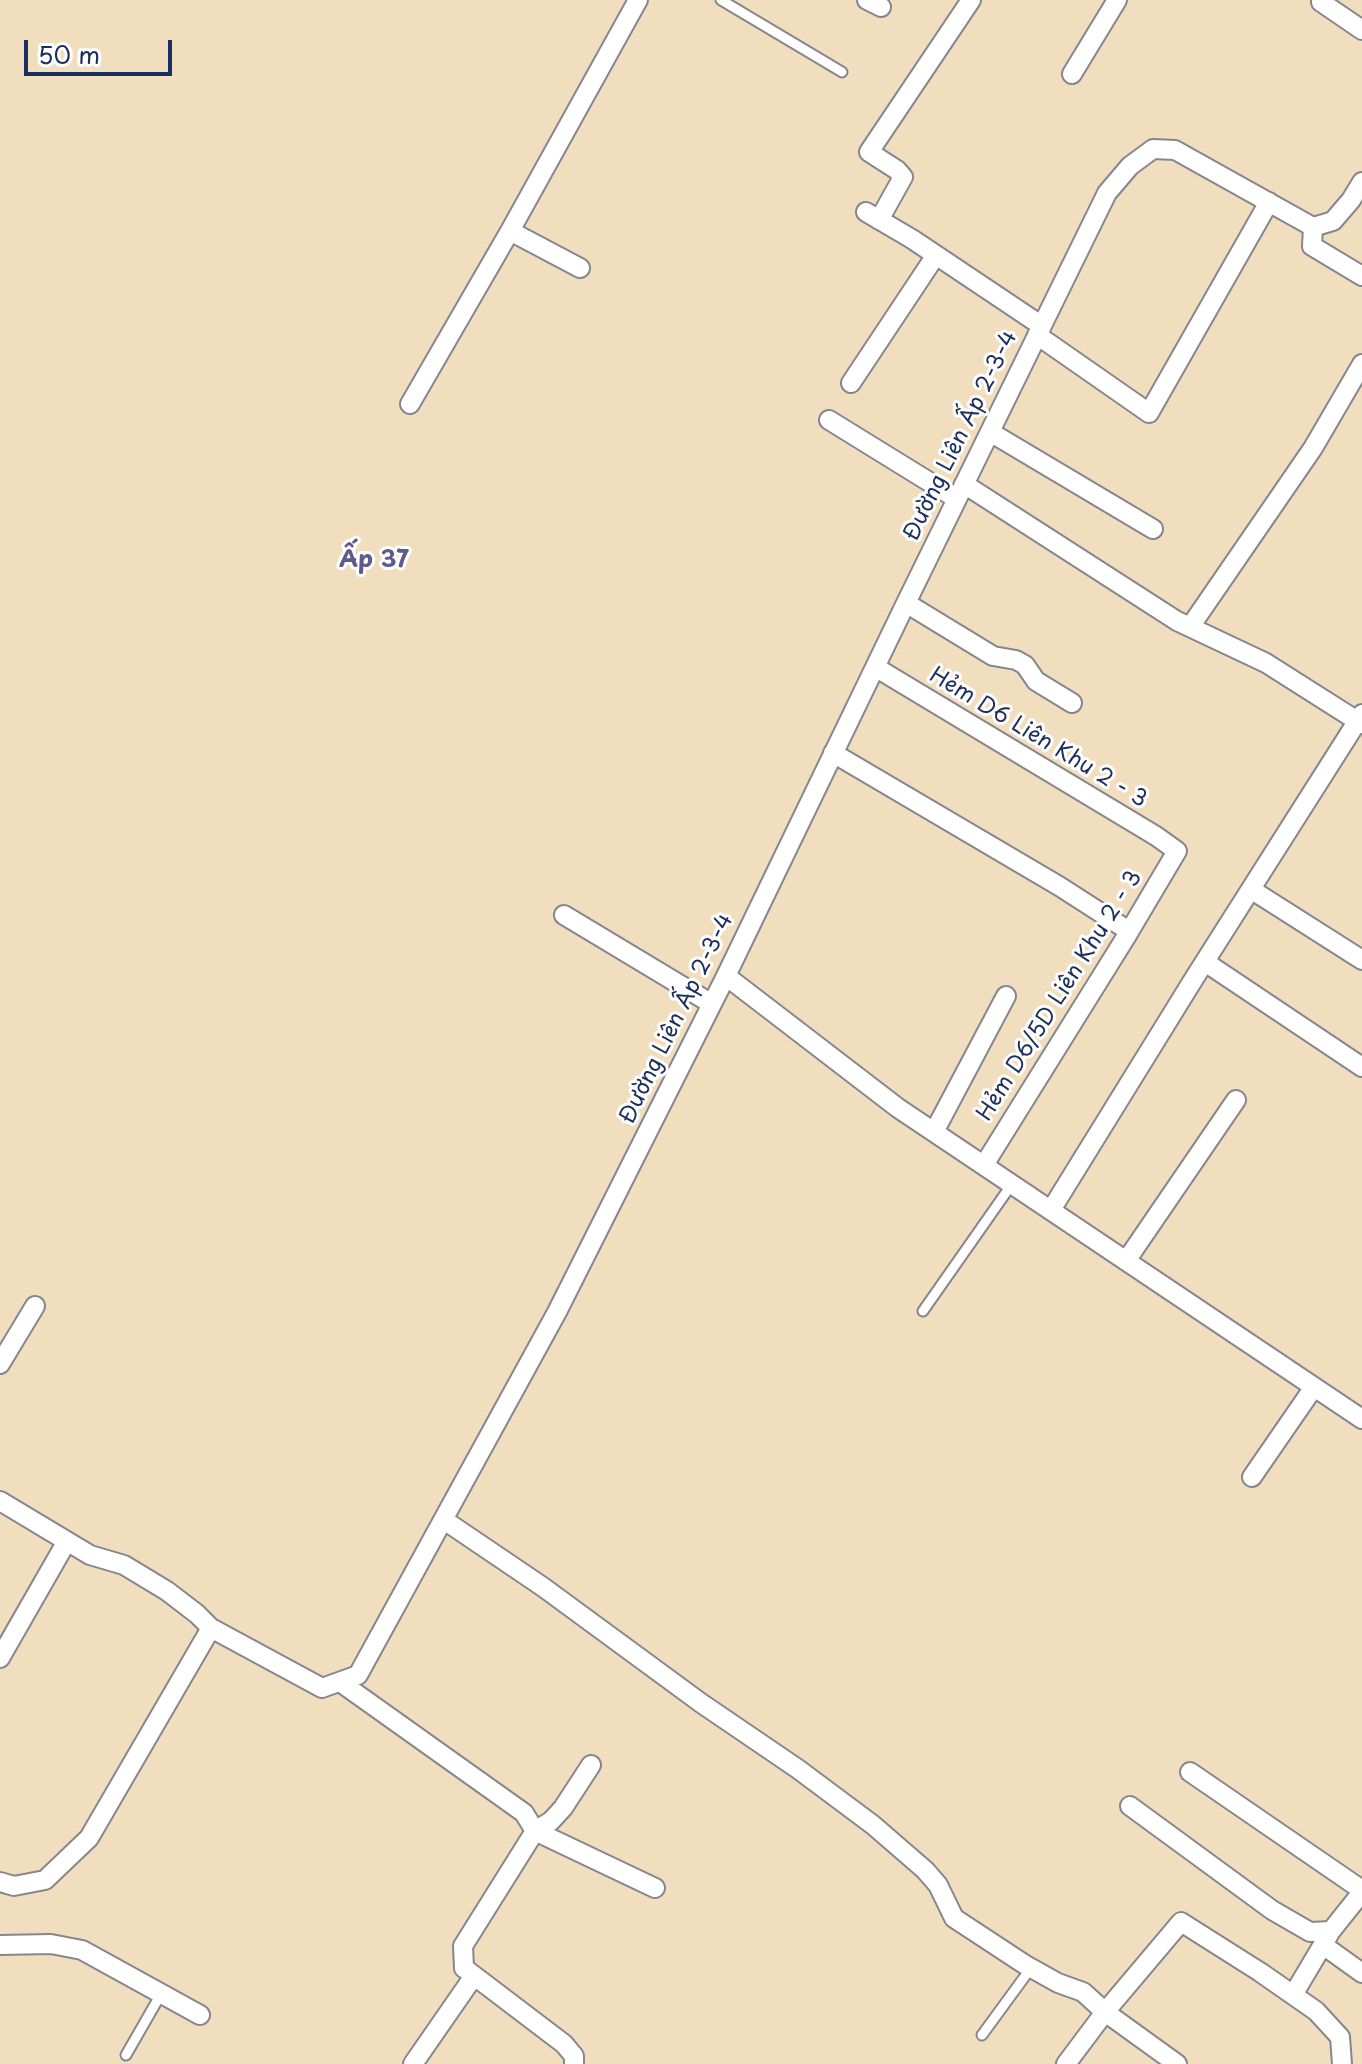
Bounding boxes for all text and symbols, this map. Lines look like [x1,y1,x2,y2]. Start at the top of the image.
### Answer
scale bar [28,24,176,74]
text: 50 m [38,36,100,72]
street label: Đường Liên Ấp 2-3-4 [899,327,1023,545]
district label: Ấp 37 [339,546,409,574]
street label: Hẻm D6 Liên Khu 2 - 3 [924,662,1152,814]
street label: Hẻm D6/5D Liên Khu 2 - 3 [972,866,1148,1126]
street label: Đường Liên Ấp 2-3-4 [615,910,739,1128]

